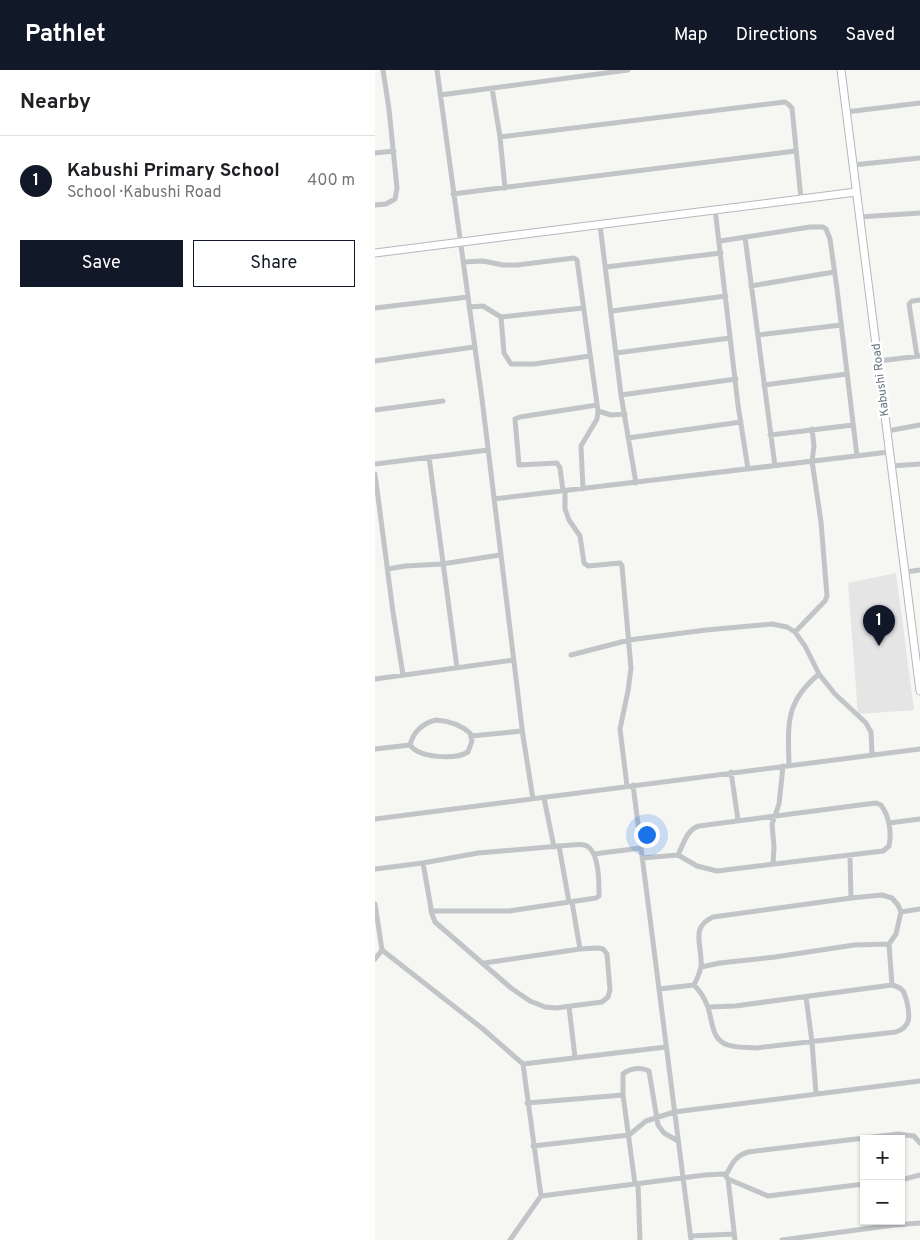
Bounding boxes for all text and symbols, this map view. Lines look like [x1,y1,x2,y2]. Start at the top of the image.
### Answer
text: Pathlet [25,20,106,50]
text: Map [674,24,708,47]
text: Directions [736,24,818,47]
text: Saved [846,24,895,47]
text: Nearby [20,89,91,116]
text: Kabushi Primary School [67,159,280,183]
text: 1 [33,171,39,191]
text: 400 m [307,171,355,191]
text: School · Kabushi Road [67,183,221,203]
button: Save [20,240,183,287]
button: Share [193,240,355,287]
street label: Kabushi Road [869,342,893,417]
pin: 1 [863,605,895,646]
your location [634,822,660,848]
map controls [860,1135,905,1225]
button: + [860,1135,905,1180]
button: − [860,1180,905,1225]

